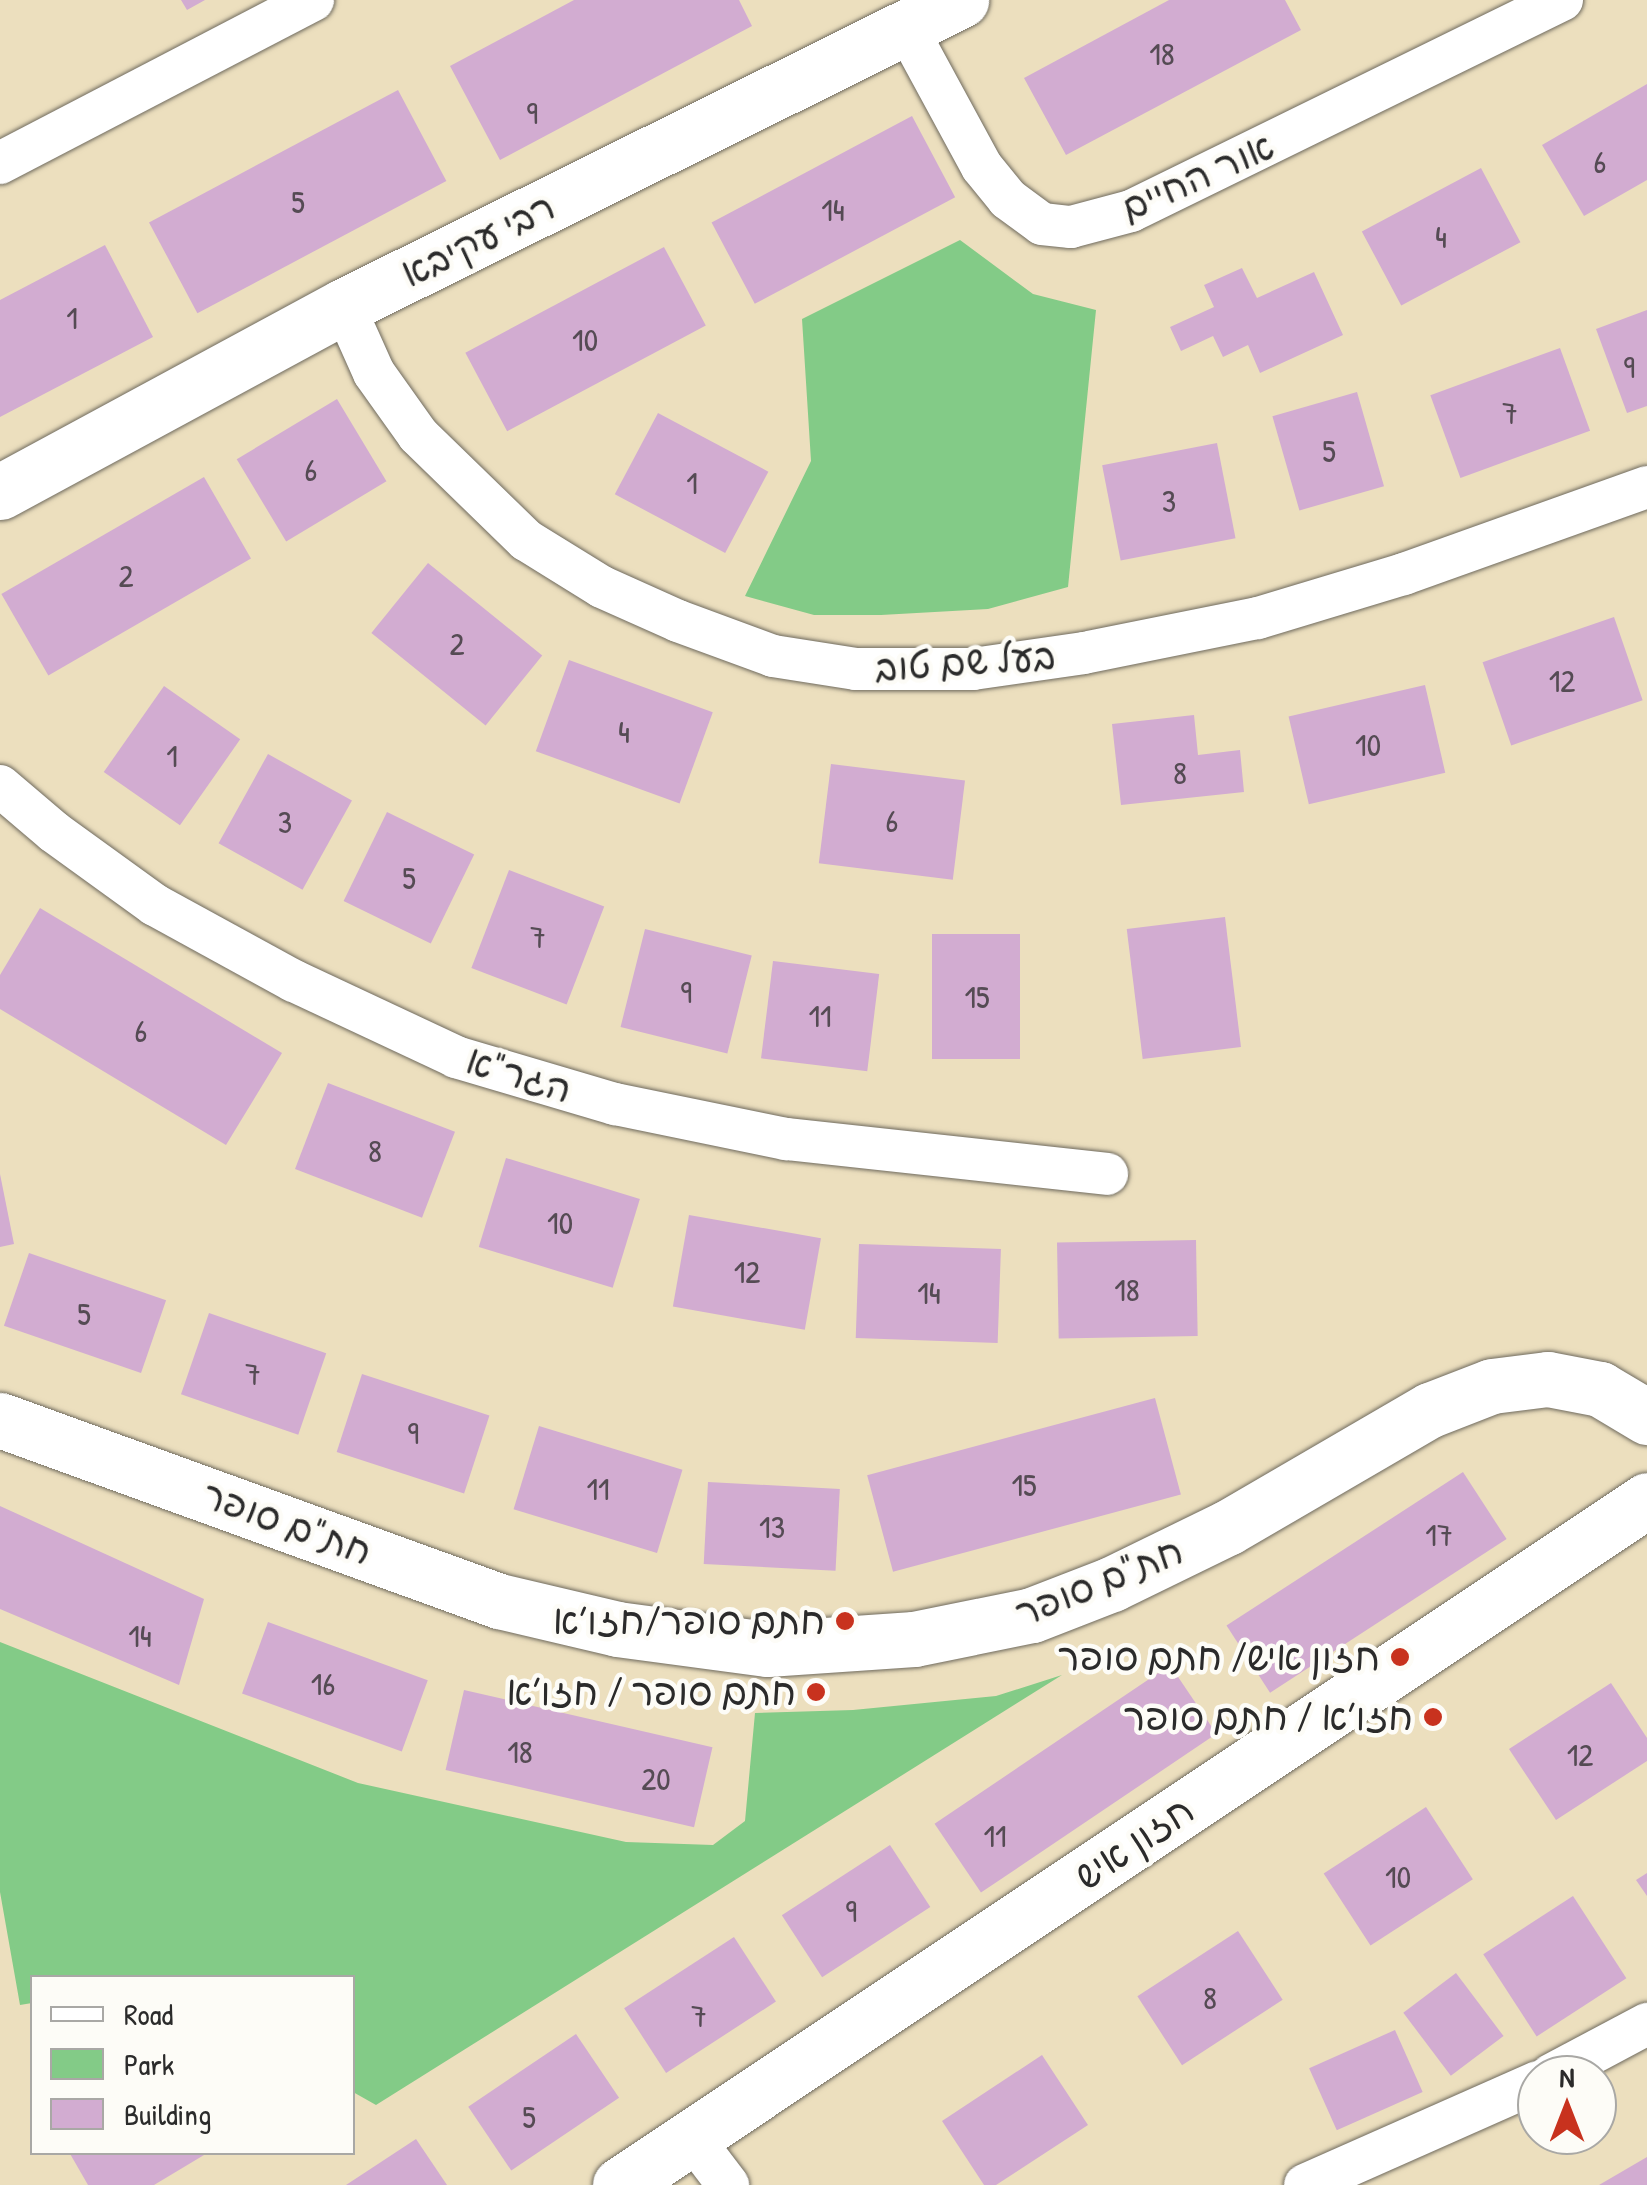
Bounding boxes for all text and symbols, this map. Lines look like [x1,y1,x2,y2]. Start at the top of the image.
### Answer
house number: 18 [1149,35,1175,73]
house number: 9 [526,94,538,132]
street label: אור החיים [1113,123,1281,231]
house number: 6 [1594,143,1606,181]
house number: 5 [291,183,305,221]
street label: רבי עקיבא [394,183,562,297]
house number: 14 [821,191,845,229]
house number: 4 [1435,218,1447,256]
house number: 1 [66,299,78,337]
house number: 10 [572,321,598,359]
house number: 9 [1623,348,1635,386]
house number: 7 [1502,394,1518,432]
house number: 5 [1322,432,1336,470]
house number: 6 [305,451,317,489]
house number: 1 [686,464,698,502]
house number: 3 [1162,482,1176,520]
house number: 2 [119,557,133,595]
house number: 2 [450,625,464,663]
street label: בעל שם טוב [873,633,1057,691]
house number: 12 [1549,662,1575,700]
house number: 4 [618,713,630,751]
house number: 10 [1355,726,1381,764]
house number: 1 [166,737,178,775]
house number: 8 [1173,754,1187,792]
house number: 6 [886,802,898,840]
house number: 3 [278,803,292,841]
house number: 5 [402,859,416,897]
house number: 7 [530,918,546,956]
house number: 9 [680,973,692,1011]
house number: 15 [964,978,990,1016]
house number: 11 [808,997,832,1035]
house number: 6 [135,1012,147,1050]
street label: הגר"א [461,1037,577,1113]
house number: 8 [368,1132,382,1170]
house number: 10 [547,1204,573,1242]
house number: 12 [734,1253,760,1291]
house number: 18 [1114,1271,1140,1309]
house number: 14 [917,1274,941,1312]
house number: 5 [77,1295,91,1333]
house number: 7 [245,1355,261,1393]
house number: 9 [407,1414,419,1452]
house number: 15 [1011,1466,1037,1504]
house number: 11 [586,1470,610,1508]
street label: חת"ם סופר [196,1471,378,1575]
house number: 13 [759,1508,785,1546]
house number: 17 [1425,1516,1453,1554]
street label: חת"ם סופר [1009,1528,1189,1636]
place label: חתם סופר/חזו׳א [553,1598,825,1644]
marker: חתם סופר/חזו׳א [834,1610,856,1632]
house number: 14 [128,1617,152,1655]
place label: חזון איש/ חתם סופר [1058,1634,1380,1680]
marker: חזון איש/ חתם סופר [1389,1646,1411,1668]
house number: 16 [311,1665,335,1703]
place label: חתם סופר / חזו׳א [506,1669,796,1715]
marker: חתם סופר / חזו׳א [805,1681,827,1703]
place label: חזו׳א / חתם סופר [1123,1694,1413,1740]
marker: חזו׳א / חתם סופר [1422,1706,1444,1728]
house number: 18 [507,1733,533,1771]
house number: 12 [1567,1736,1593,1774]
house number: 20 [641,1760,671,1798]
street label: חזון איש [1066,1787,1202,1899]
house number: 11 [983,1817,1007,1855]
house number: 10 [1385,1858,1411,1896]
house number: 9 [845,1892,857,1930]
legend [30,1975,355,2155]
house number: 8 [1203,1979,1217,2017]
text: Road [124,1994,173,2034]
house number: 7 [691,1997,707,2035]
text: Park [124,2044,174,2084]
north arrow [1517,2055,1617,2155]
text: N [1560,2058,1574,2096]
text: Building [124,2094,211,2134]
house number: 5 [522,2098,536,2136]

